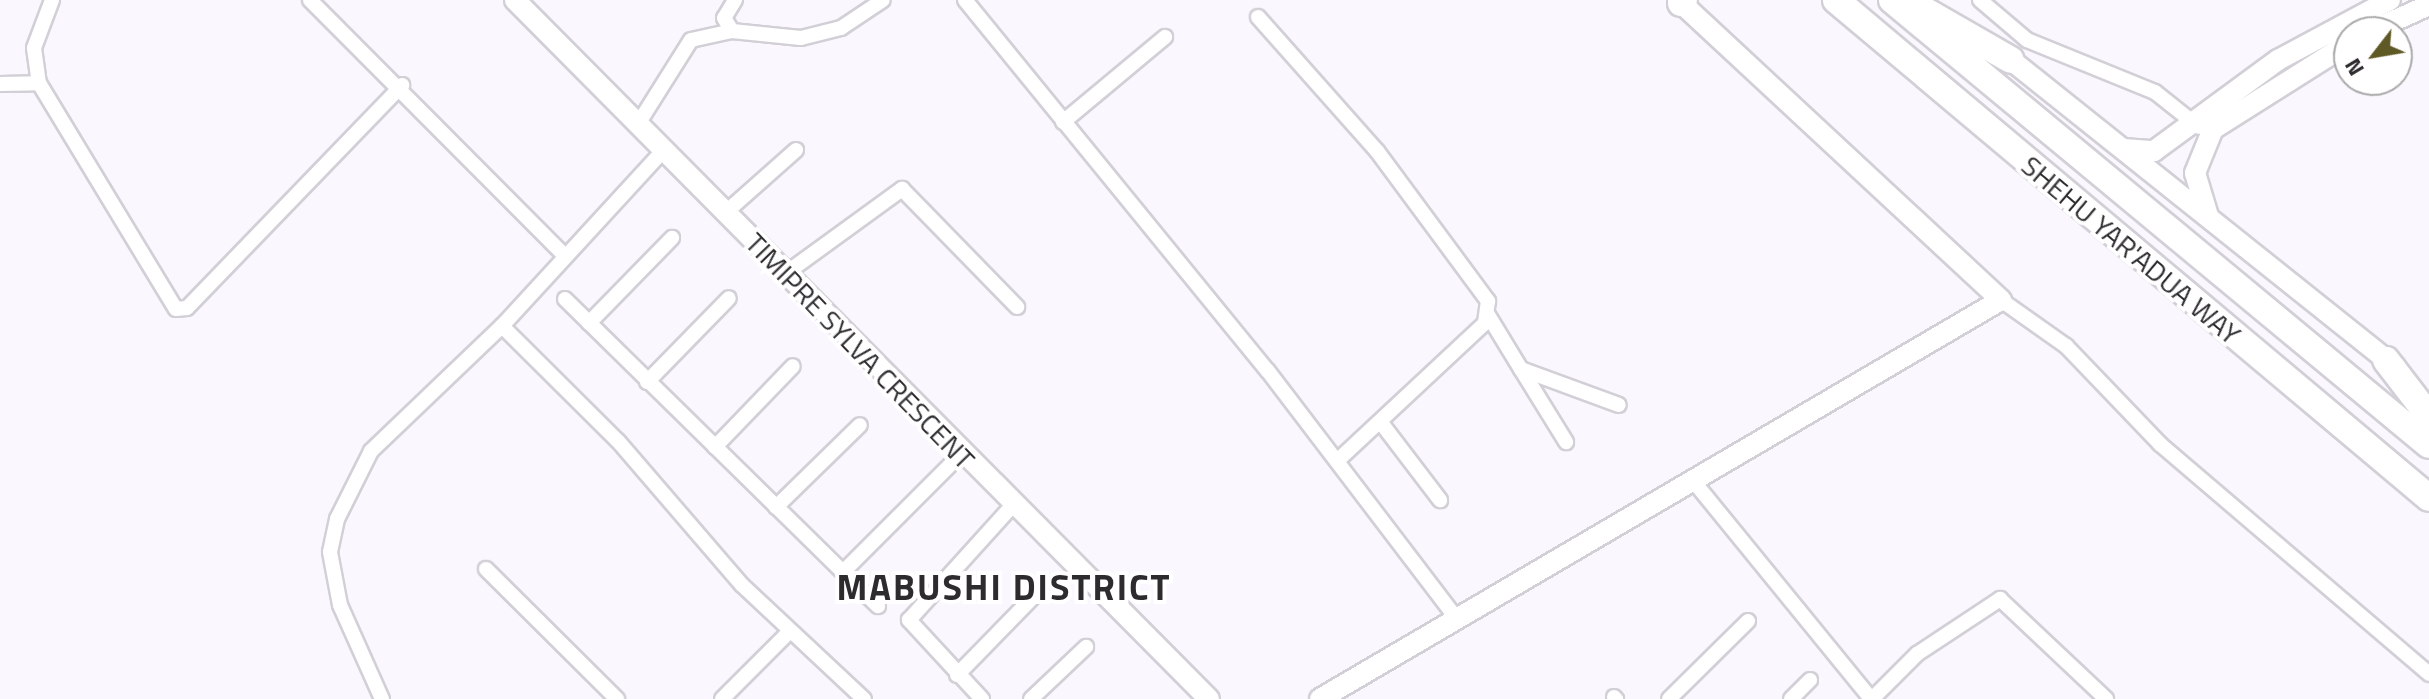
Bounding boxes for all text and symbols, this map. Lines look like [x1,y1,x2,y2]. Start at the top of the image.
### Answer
north arrow [2333,16,2413,96]
text: N [2336,52,2373,83]
street label: SHEHU YAR'ADUA WAY [2015,149,2247,351]
street label: TIMIPRE SYLVA CRESCENT [739,226,981,476]
district label: MABUSHI DISTRICT [836,565,1172,609]

